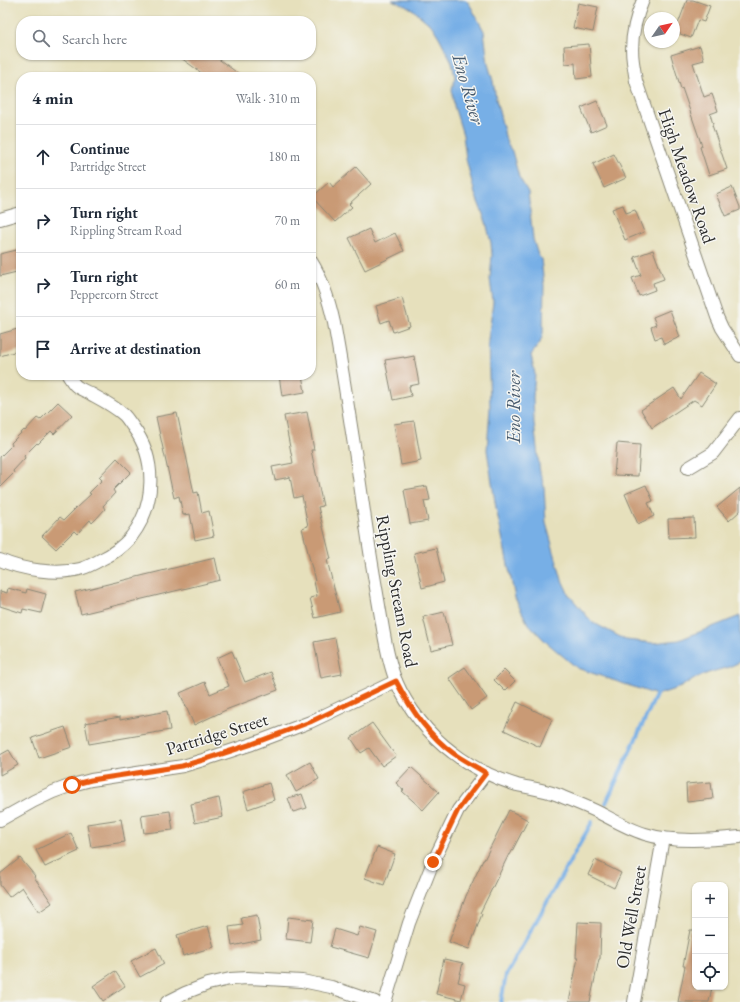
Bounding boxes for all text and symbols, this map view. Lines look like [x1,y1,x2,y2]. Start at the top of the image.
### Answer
north arrow [644,12,680,48]
search box [16,16,316,60]
icon: search [30,27,52,49]
text: Search here [62,29,127,48]
water label: Eno River [446,50,491,128]
text: 4 min [32,87,73,109]
text: Walk · 310 m [236,90,300,107]
street label: High Meadow Road [654,105,722,247]
text: Continue [70,139,130,158]
icon: ahead [32,146,54,168]
text: 180 m [269,148,300,165]
text: Partridge Street [70,158,146,175]
text: Turn right [70,203,138,222]
icon: right [32,210,54,232]
text: 70 m [275,212,300,229]
text: Rippling Stream Road [70,222,182,239]
text: Turn right [70,267,138,286]
icon: right [32,274,54,296]
text: 60 m [275,276,300,293]
text: Peppercorn Street [70,286,158,303]
icon: arrive [32,338,54,360]
text: Arrive at destination [70,339,201,358]
water label: Eno River [501,370,526,444]
street label: Rippling Stream Road [371,513,424,670]
street label: Partridge Street [163,707,271,760]
route start [63,776,81,794]
route end [424,853,442,871]
street label: Old Well Street [610,863,651,970]
map controls [692,882,728,990]
button: + [692,882,728,918]
button: − [692,918,728,954]
button: locate [692,954,728,990]

